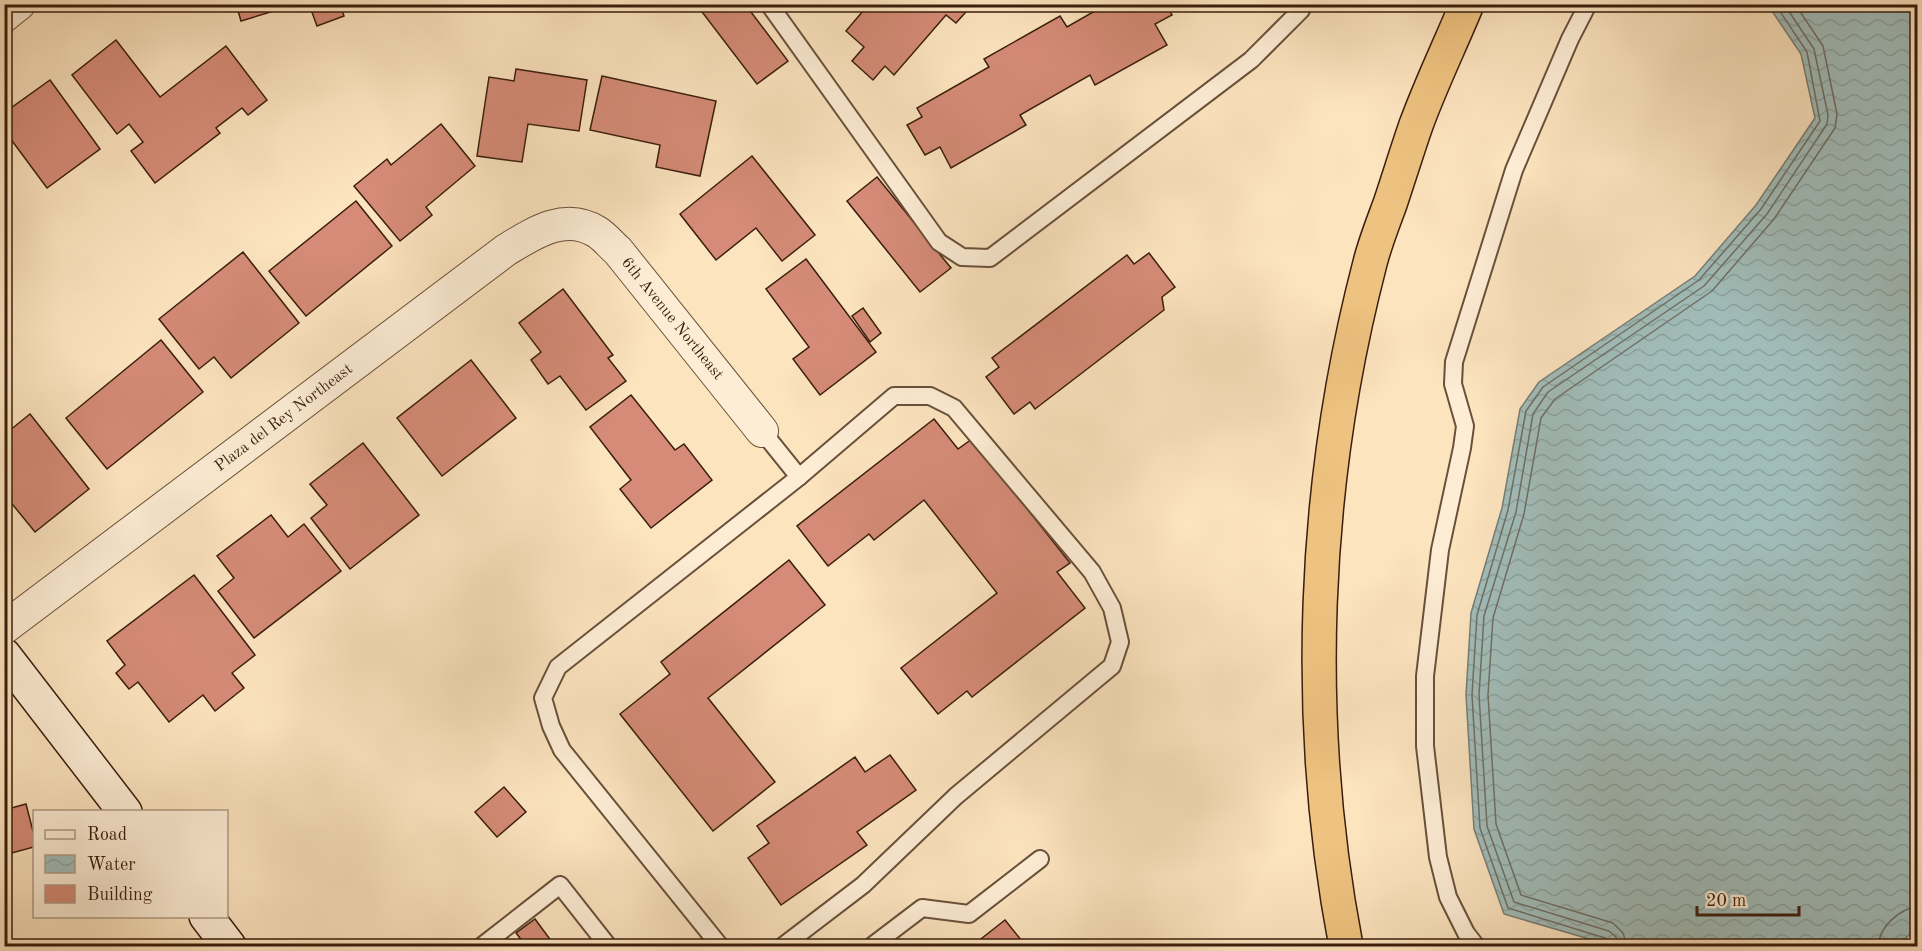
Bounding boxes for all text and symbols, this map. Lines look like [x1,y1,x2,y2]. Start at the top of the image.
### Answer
street label: 6th Avenue Northeast [618,255,726,384]
street label: Plaza del Rey Northeast [212,361,356,475]
legend [33,810,228,918]
text: Road [87,826,127,844]
text: Water [87,856,136,874]
scale bar [1697,879,1799,917]
text: Building [87,886,153,904]
text: 20 m [1706,892,1746,910]

